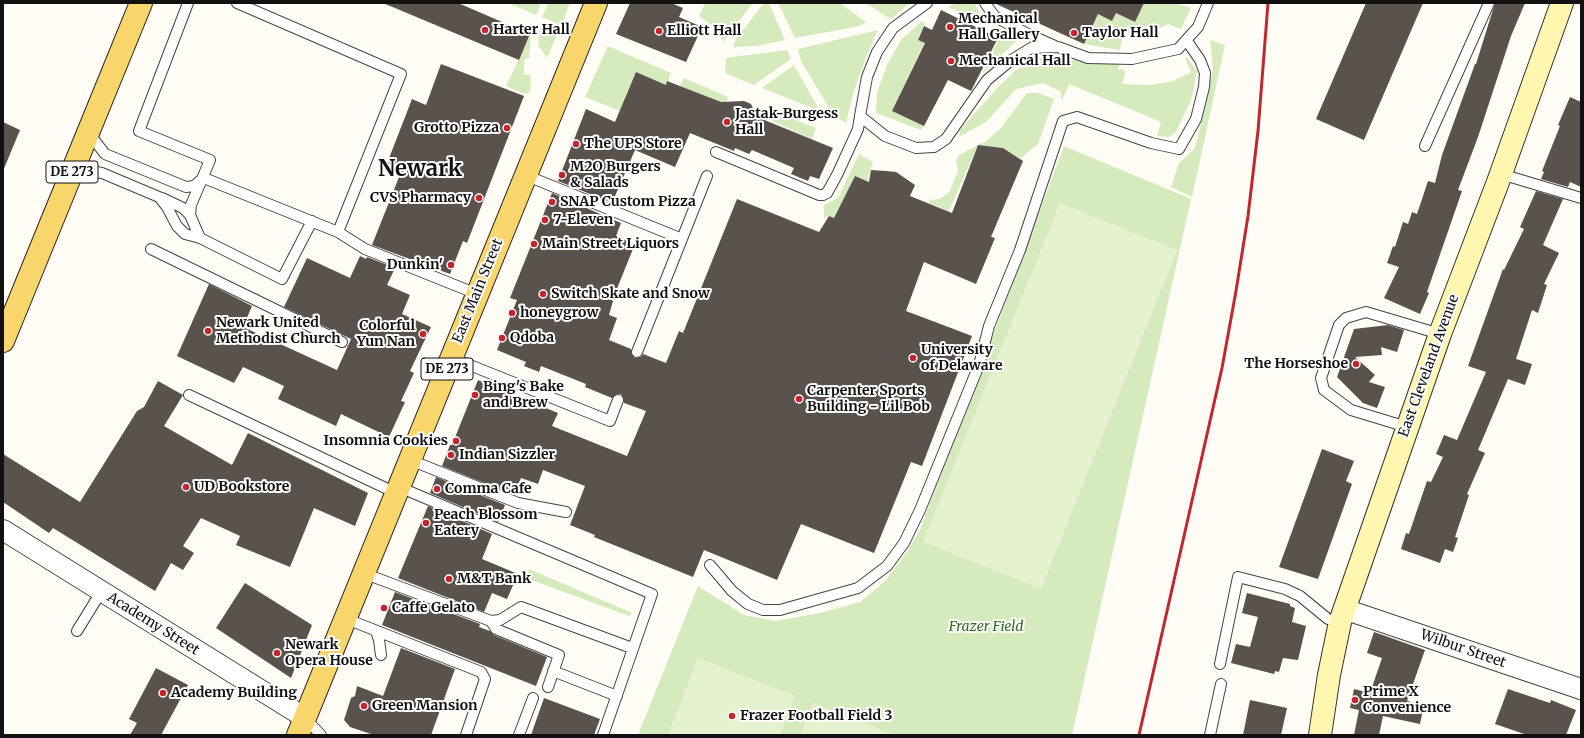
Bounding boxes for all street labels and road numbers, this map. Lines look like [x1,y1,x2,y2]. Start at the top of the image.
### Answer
road number: DE 273 [46,161,98,183]
street label: East Main Street [449,236,507,346]
street label: East Cleveland Avenue [1395,292,1463,440]
road number: DE 273 [421,358,473,380]
street label: Academy Street [104,589,202,659]
street label: Wilbur Street [1418,627,1508,671]

